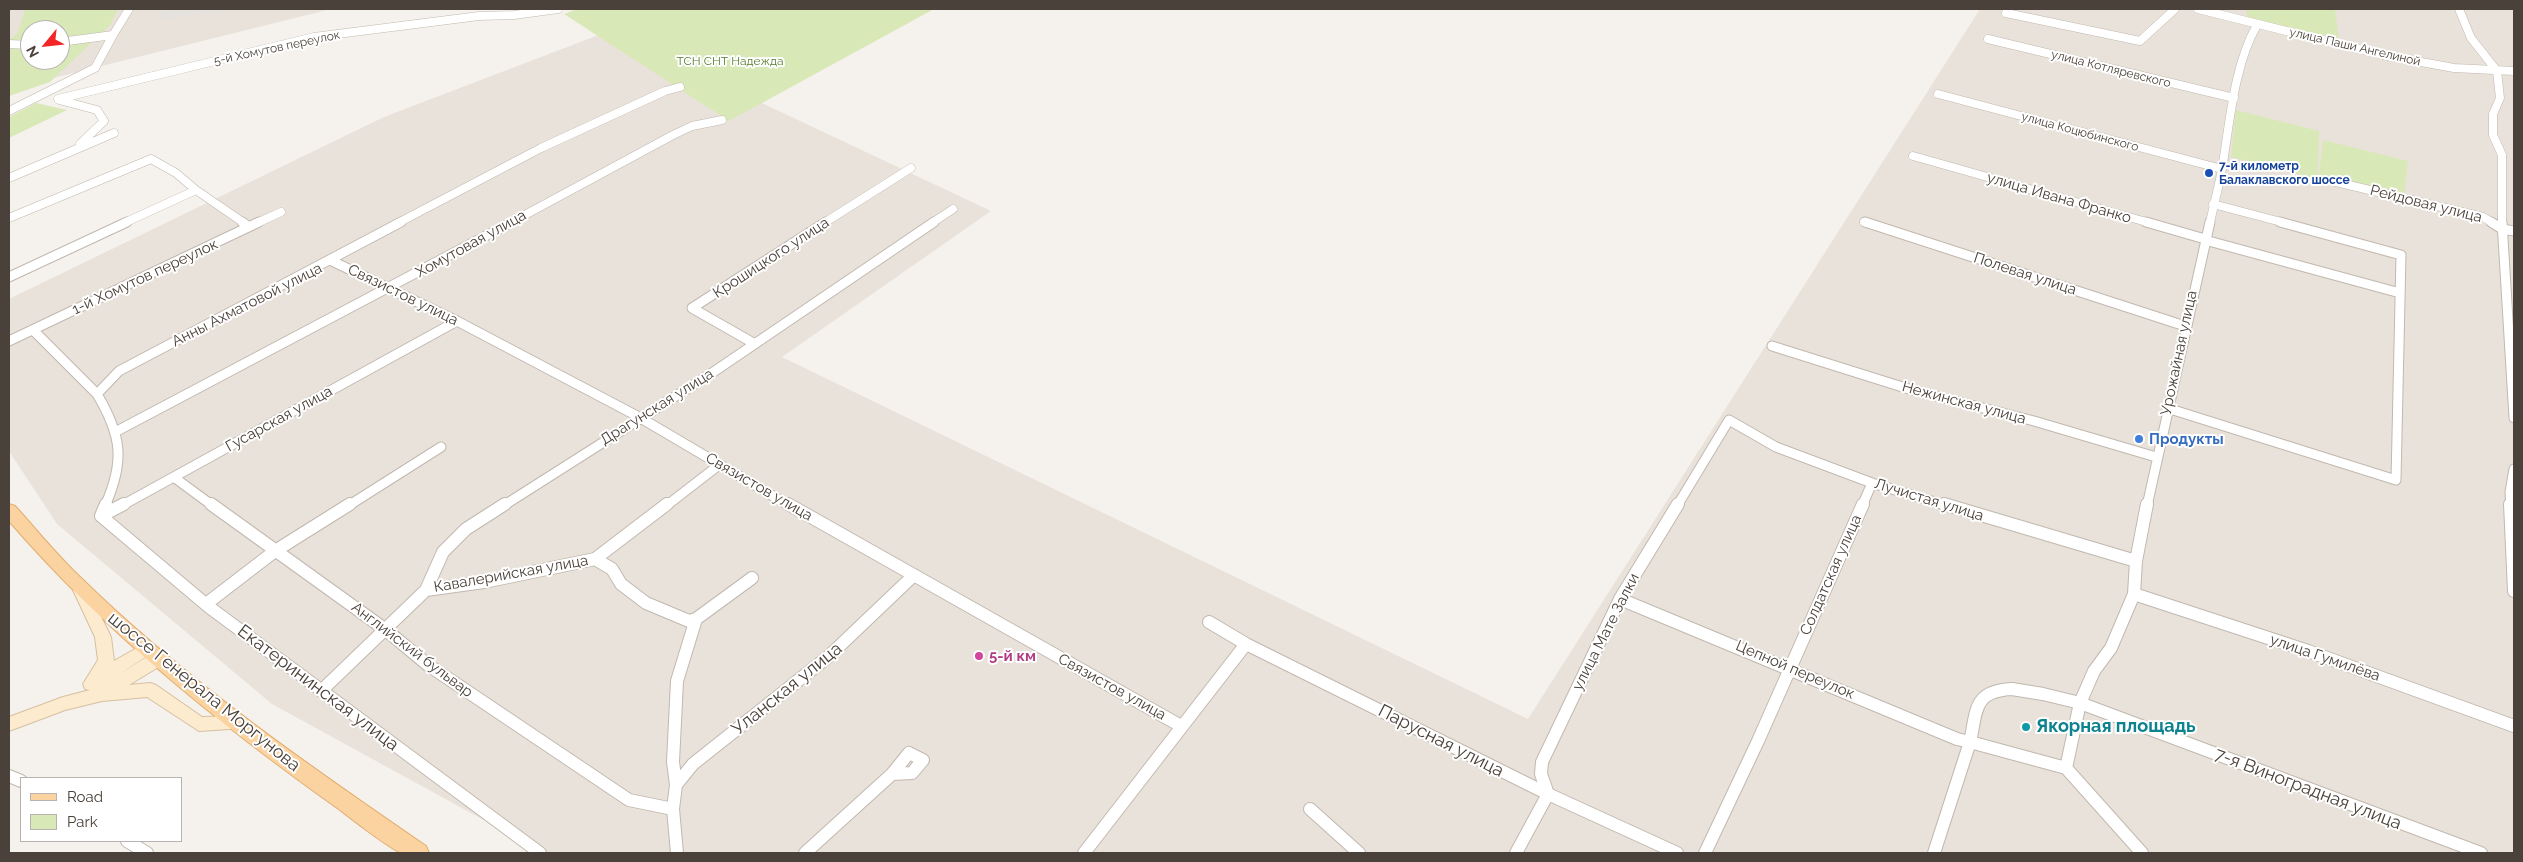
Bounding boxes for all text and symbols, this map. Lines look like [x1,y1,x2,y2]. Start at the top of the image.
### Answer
north arrow [20,20,70,70]
street label: улица Паши Ангелиной [2288,25,2422,69]
street label: 5-й Хомутов переулок [213,28,341,68]
text: N [23,43,42,60]
street label: улица Котляревского [2050,47,2172,91]
park label: ТСН СНТ Надежда [677,54,783,68]
street label: улица Коцюбинского [2020,109,2140,155]
place label: 7-й километр Балаклавского шоссе [2219,159,2350,187]
marker: 7-й километр Балаклавского шоссе [2203,167,2215,179]
street label: улица Ивана Франко [1985,169,2133,227]
street label: Рейдовая улица [2368,181,2484,227]
street label: Хомутовая улица [413,206,529,282]
street label: Крошицкого улица [710,214,832,302]
street label: 1-й Хомутов переулок [69,235,221,319]
street label: Полевая улица [1971,249,2079,299]
street label: Анны Ахматовой улица [169,259,325,351]
street label: Связистов улица [345,261,461,329]
street label: Урожайная улица [2157,289,2201,417]
street label: Драгунская улица [597,365,717,449]
street label: Нежинская улица [1900,378,2028,428]
street label: Гусарская улица [222,382,336,456]
place label: Продукты [2149,430,2224,448]
marker: Продукты [2133,433,2145,445]
street label: Связистов улица [702,449,816,525]
street label: Лучистая улица [1872,475,1986,525]
street label: Солдатская улица [1796,512,1866,638]
street label: Кавалерийская улица [432,552,590,596]
street label: улица Мате Залки [1569,571,1643,693]
street label: Английский бульвар [348,598,476,702]
street label: шоссе Генерала Моргунова [103,608,305,776]
street label: Екатерининская улица [233,620,403,756]
street label: улица Гумилёва [2268,631,2382,685]
street label: Цепной переулок [1733,637,1857,703]
street label: Уланская улица [728,638,846,740]
place label: 5-й км [989,647,1036,665]
marker: 5-й км [973,650,985,662]
street label: Связистов улица [1055,650,1169,724]
street label: Парусная улица [1375,700,1507,782]
place label: Якорная площадь [2036,716,2196,738]
marker: Якорная площадь [2020,721,2032,733]
street label: 7-я Виноградная улица [2212,743,2404,835]
legend [20,777,182,842]
text: Road [67,788,103,806]
text: Park [67,813,98,831]

